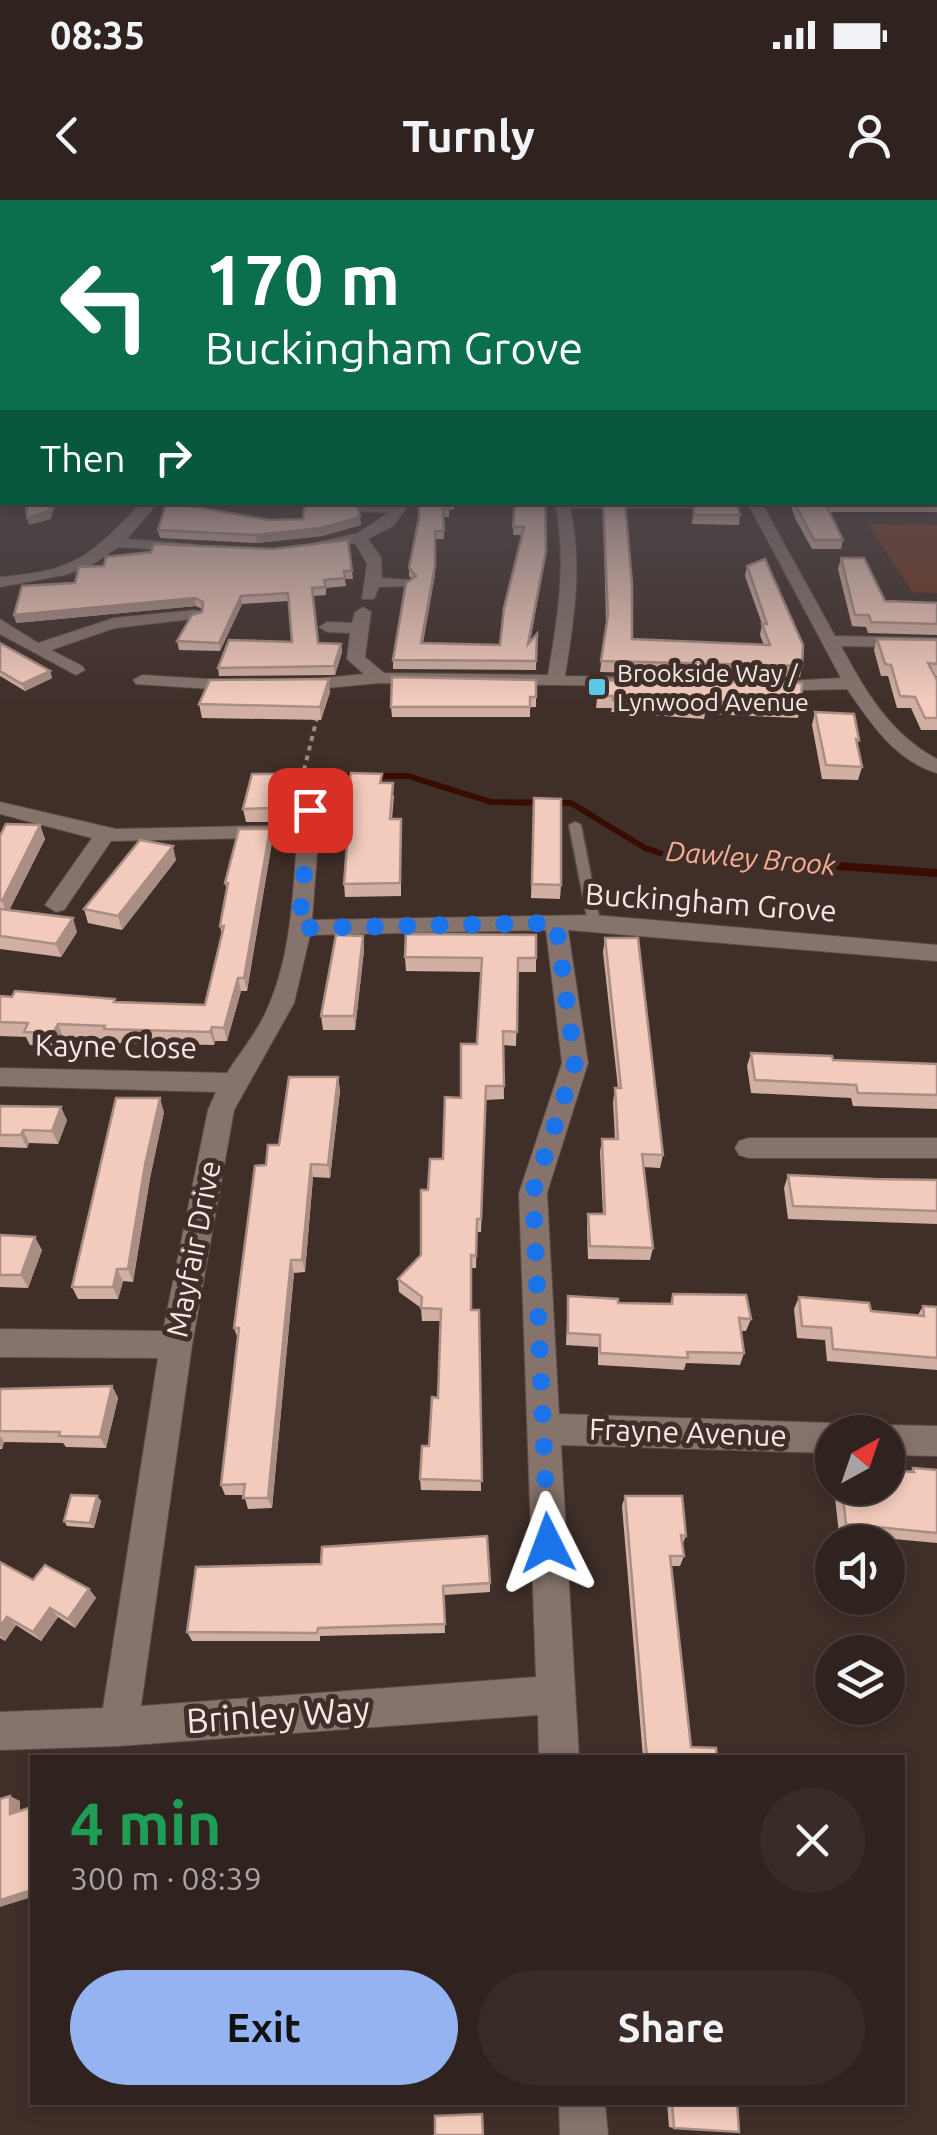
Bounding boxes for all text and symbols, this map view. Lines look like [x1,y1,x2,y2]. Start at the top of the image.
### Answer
text: 08:35 [50,14,145,56]
icon: back [40,108,95,163]
icon: person [842,108,897,163]
text: Turnly [402,110,535,161]
icon: left [40,240,170,370]
text: 170 m [205,240,400,318]
text: Buckingham Grove [205,322,583,373]
icon: right [146,430,201,485]
text: Then [40,437,126,479]
place label: Brookside Way / Lynwood Avenue [617,659,809,716]
marker: Brookside Way / Lynwood Avenue [586,676,608,698]
pin [268,768,353,853]
icon: arrive [283,783,338,838]
water label: Dawley Brook [665,835,838,880]
street label: Buckingham Grove [584,876,838,928]
street label: Kayne Close [35,1028,197,1064]
street label: Mayfair Drive [159,1158,227,1340]
street label: Frayne Avenue [588,1412,788,1452]
north arrow [815,1415,905,1505]
map controls [815,1415,905,1725]
position arrow [496,1491,600,1595]
button: sound [815,1525,905,1615]
button: layers [815,1635,905,1725]
street label: Brinley Way [185,1688,371,1740]
button: close [760,1788,865,1893]
text: 4 min [70,1789,222,1856]
text: 300 m · 08:39 [70,1860,262,1896]
button: Exit [70,1970,458,2085]
button: Share [478,1970,865,2085]

